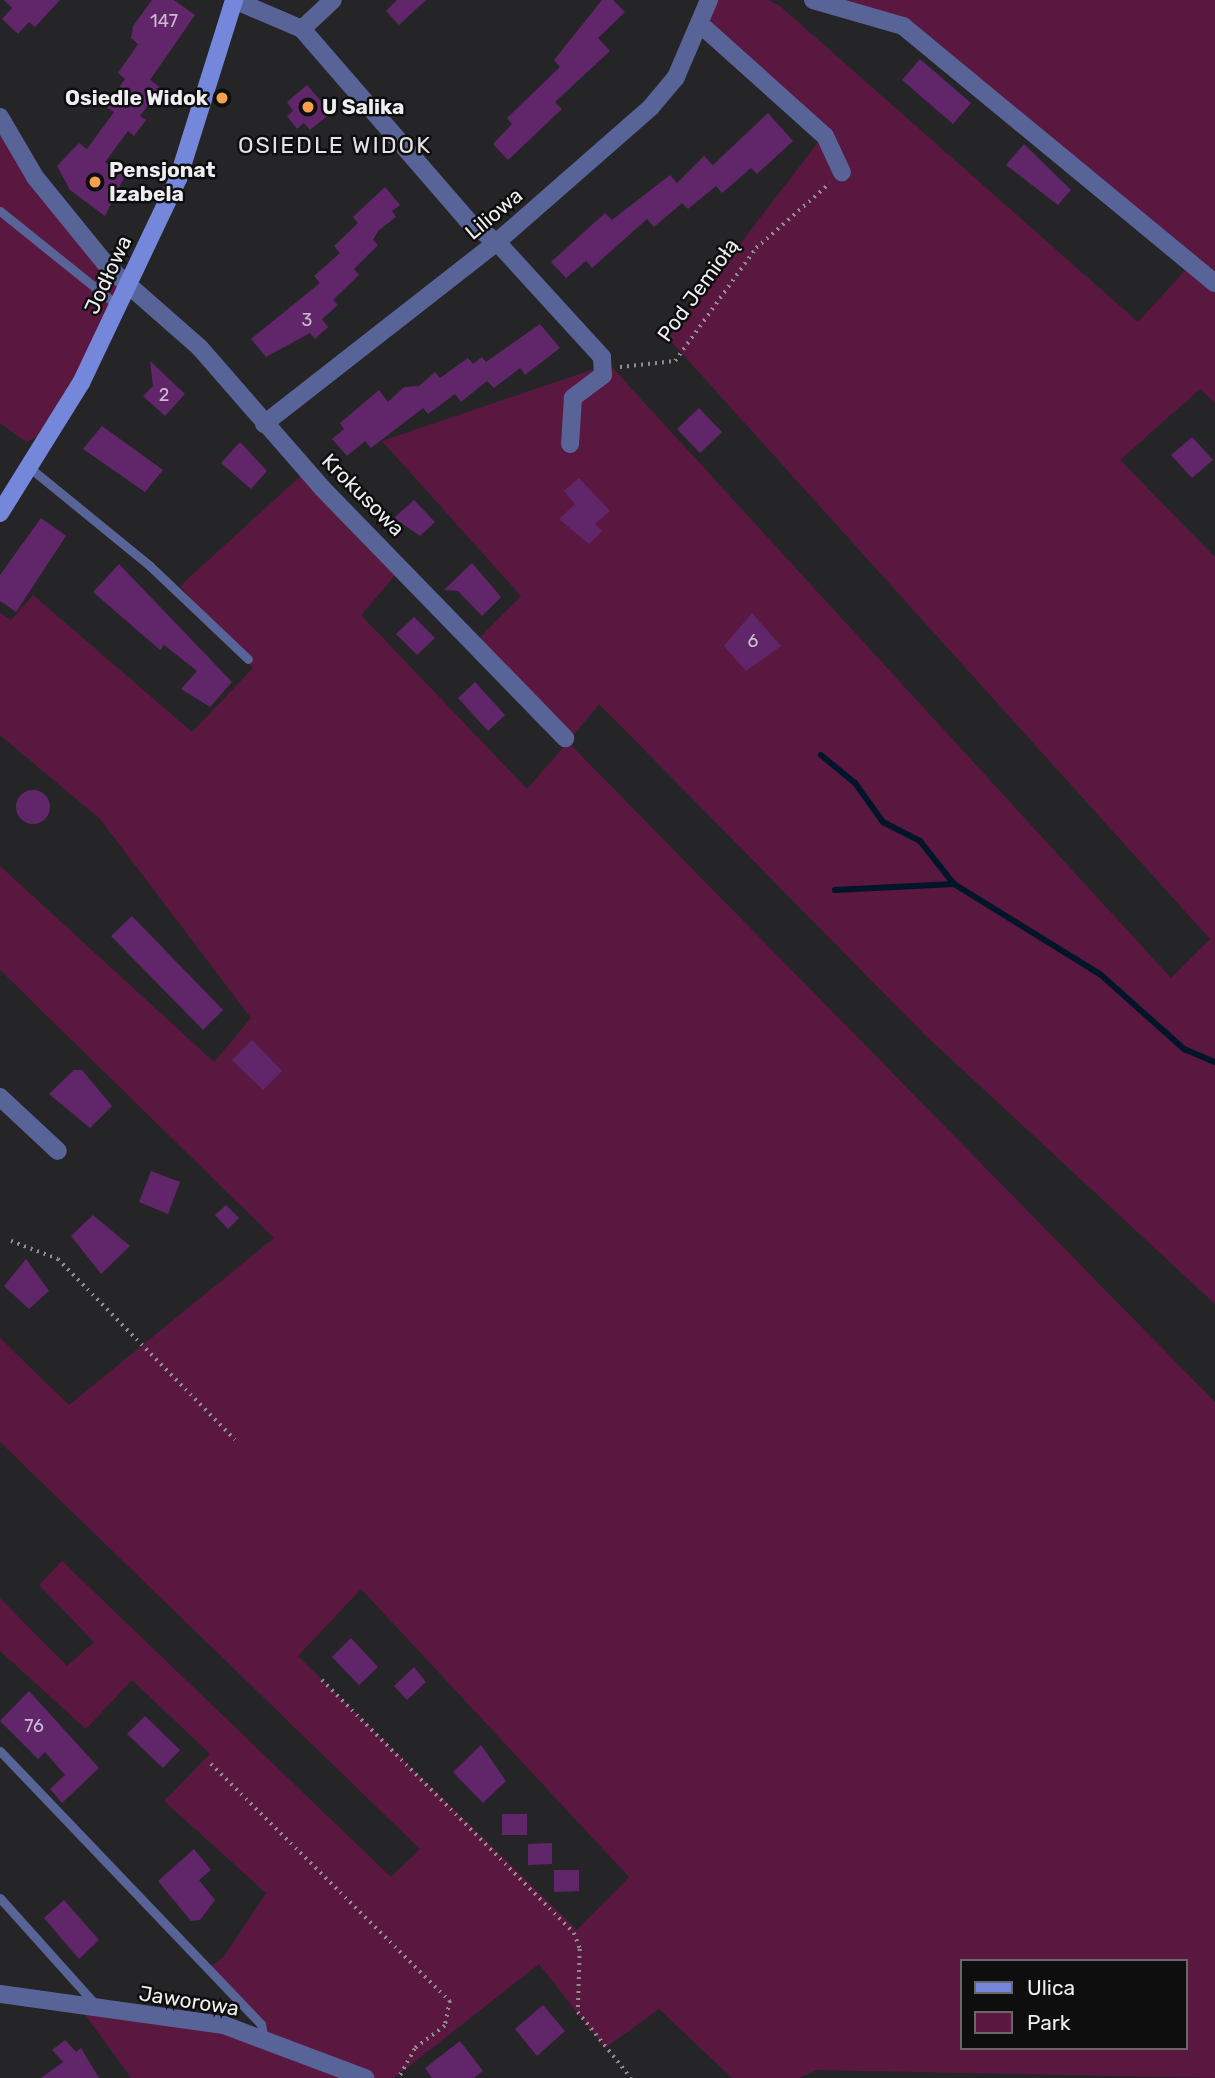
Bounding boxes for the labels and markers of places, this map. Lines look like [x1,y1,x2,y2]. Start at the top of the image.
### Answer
place label: Osiedle Widok [65,85,208,111]
marker: Osiedle Widok [214,90,230,106]
place label: U Salika [322,94,404,120]
marker: U Salika [300,99,316,115]
place label: Pensjonat Izabela [109,157,215,207]
marker: Pensjonat Izabela [87,174,103,190]

